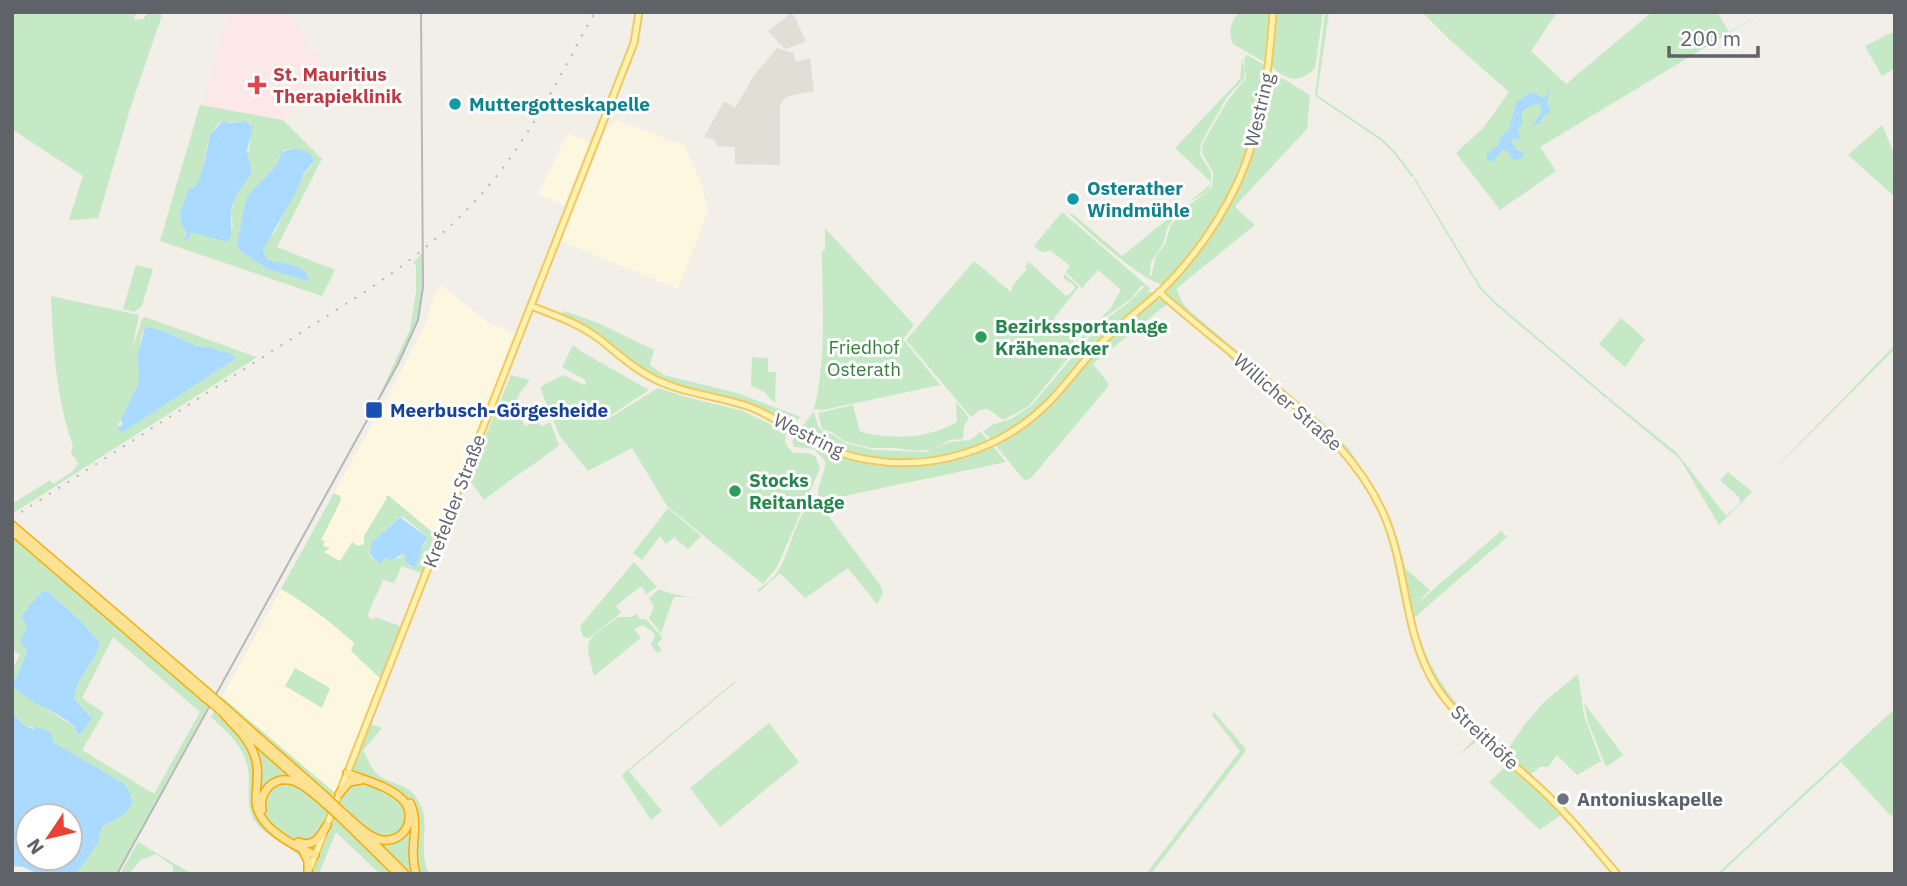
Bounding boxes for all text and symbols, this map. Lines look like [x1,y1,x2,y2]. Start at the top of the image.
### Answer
scale bar [1669,14,1758,58]
text: 200 m [1680,24,1741,52]
place label: St. Mauritius Therapieklinik [273,62,402,108]
street label: Westring [1239,71,1279,149]
marker: St. Mauritius Therapieklinik [247,75,267,95]
place label: Muttergotteskapelle [469,92,650,116]
marker: Muttergotteskapelle [447,96,463,112]
place label: Osterather Windmühle [1087,176,1190,222]
marker: Osterather Windmühle [1065,191,1081,207]
place label: Bezirkssportanlage Krähenacker [995,314,1168,360]
marker: Bezirkssportanlage Krähenacker [973,329,989,345]
park label: Friedhof Osterath [827,335,901,381]
street label: Willicher Straße [1229,348,1347,456]
place label: Meerbusch-Görgesheide [390,398,608,422]
marker: Meerbusch-Görgesheide [364,400,384,420]
street label: Westring [770,408,848,462]
street label: Krefelder Straße [418,431,490,571]
place label: Stocks Reitanlage [749,468,845,514]
marker: Stocks Reitanlage [727,483,743,499]
street label: Streithöfe [1446,699,1524,775]
place label: Antoniuskapelle [1577,787,1723,811]
marker: Antoniuskapelle [1555,791,1571,807]
north arrow [14,802,84,872]
text: N [21,834,49,859]

